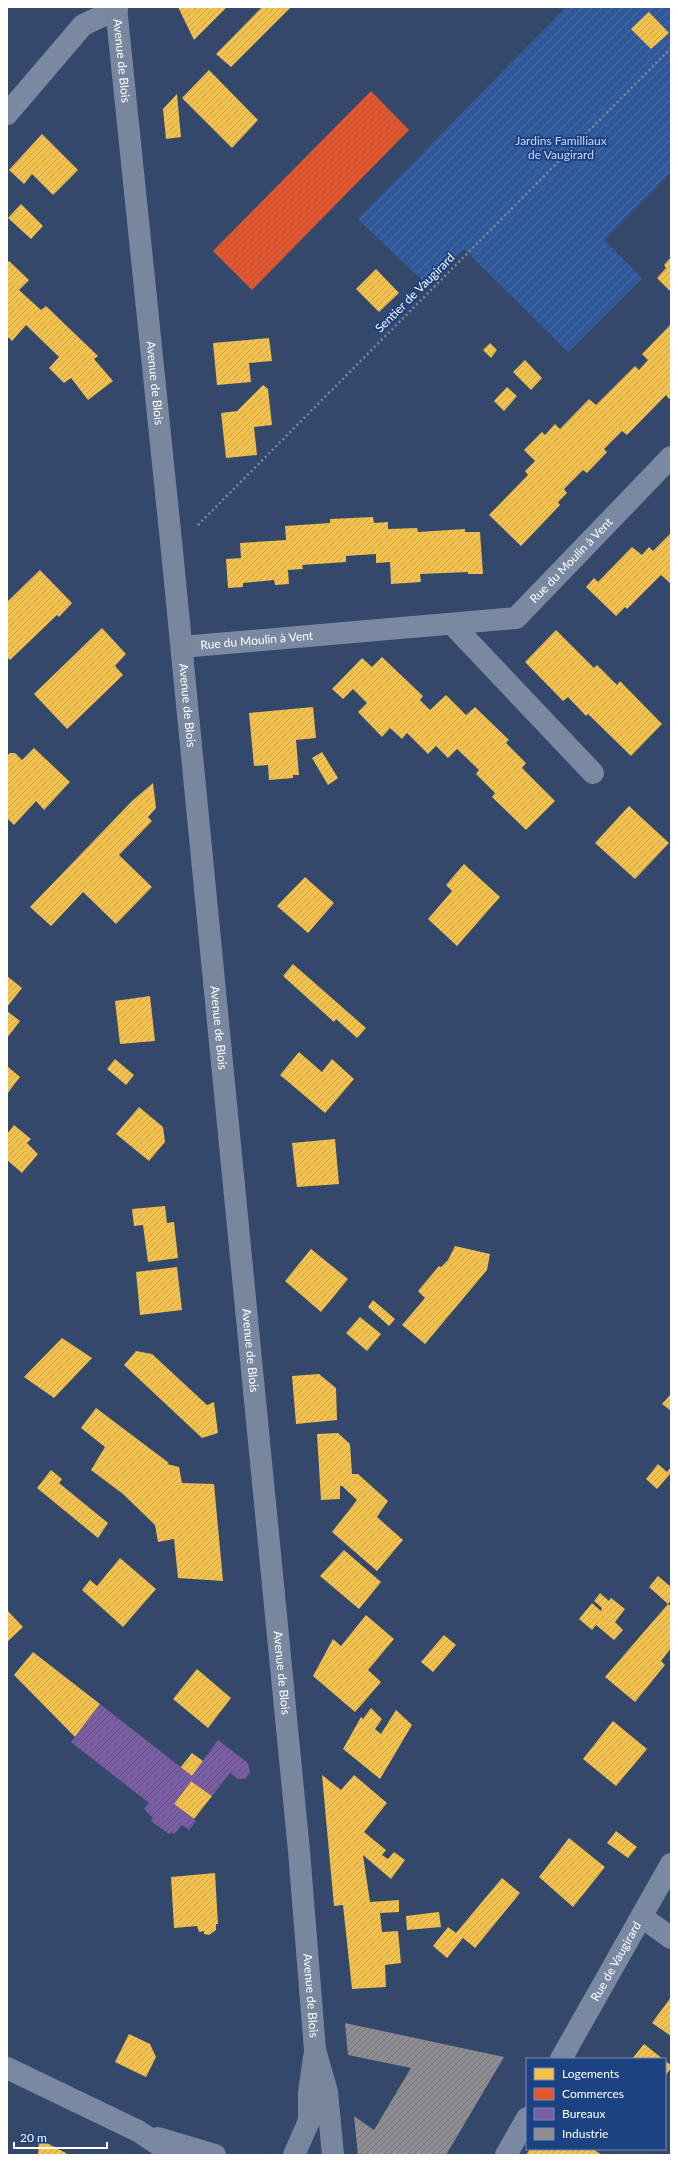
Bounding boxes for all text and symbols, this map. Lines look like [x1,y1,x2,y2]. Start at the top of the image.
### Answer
street label: Avenue de Blois [110,18,134,103]
park label: Jardins Familliaux de Vaugirard [515,133,607,162]
street label: Sentier de Vaugirard [372,250,457,335]
street label: Avenue de Blois [143,340,167,426]
street label: Rue du Moulin à Vent [526,514,616,606]
street label: Rue du Moulin à Vent [200,628,314,652]
street label: Avenue de Blois [176,663,199,748]
street label: Avenue de Blois [208,985,231,1071]
street label: Avenue de Blois [239,1308,262,1393]
street label: Avenue de Blois [271,1630,294,1715]
street label: Rue de Vaugirard [587,1919,644,2004]
street label: Avenue de Blois [300,1953,322,2038]
legend [526,2058,666,2150]
text: Logements [562,2066,619,2081]
text: Commerces [562,2086,624,2101]
text: Bureaux [562,2106,605,2121]
scale bar [14,2124,107,2150]
text: Industrie [562,2126,608,2141]
text: 20 m [20,2130,47,2145]

